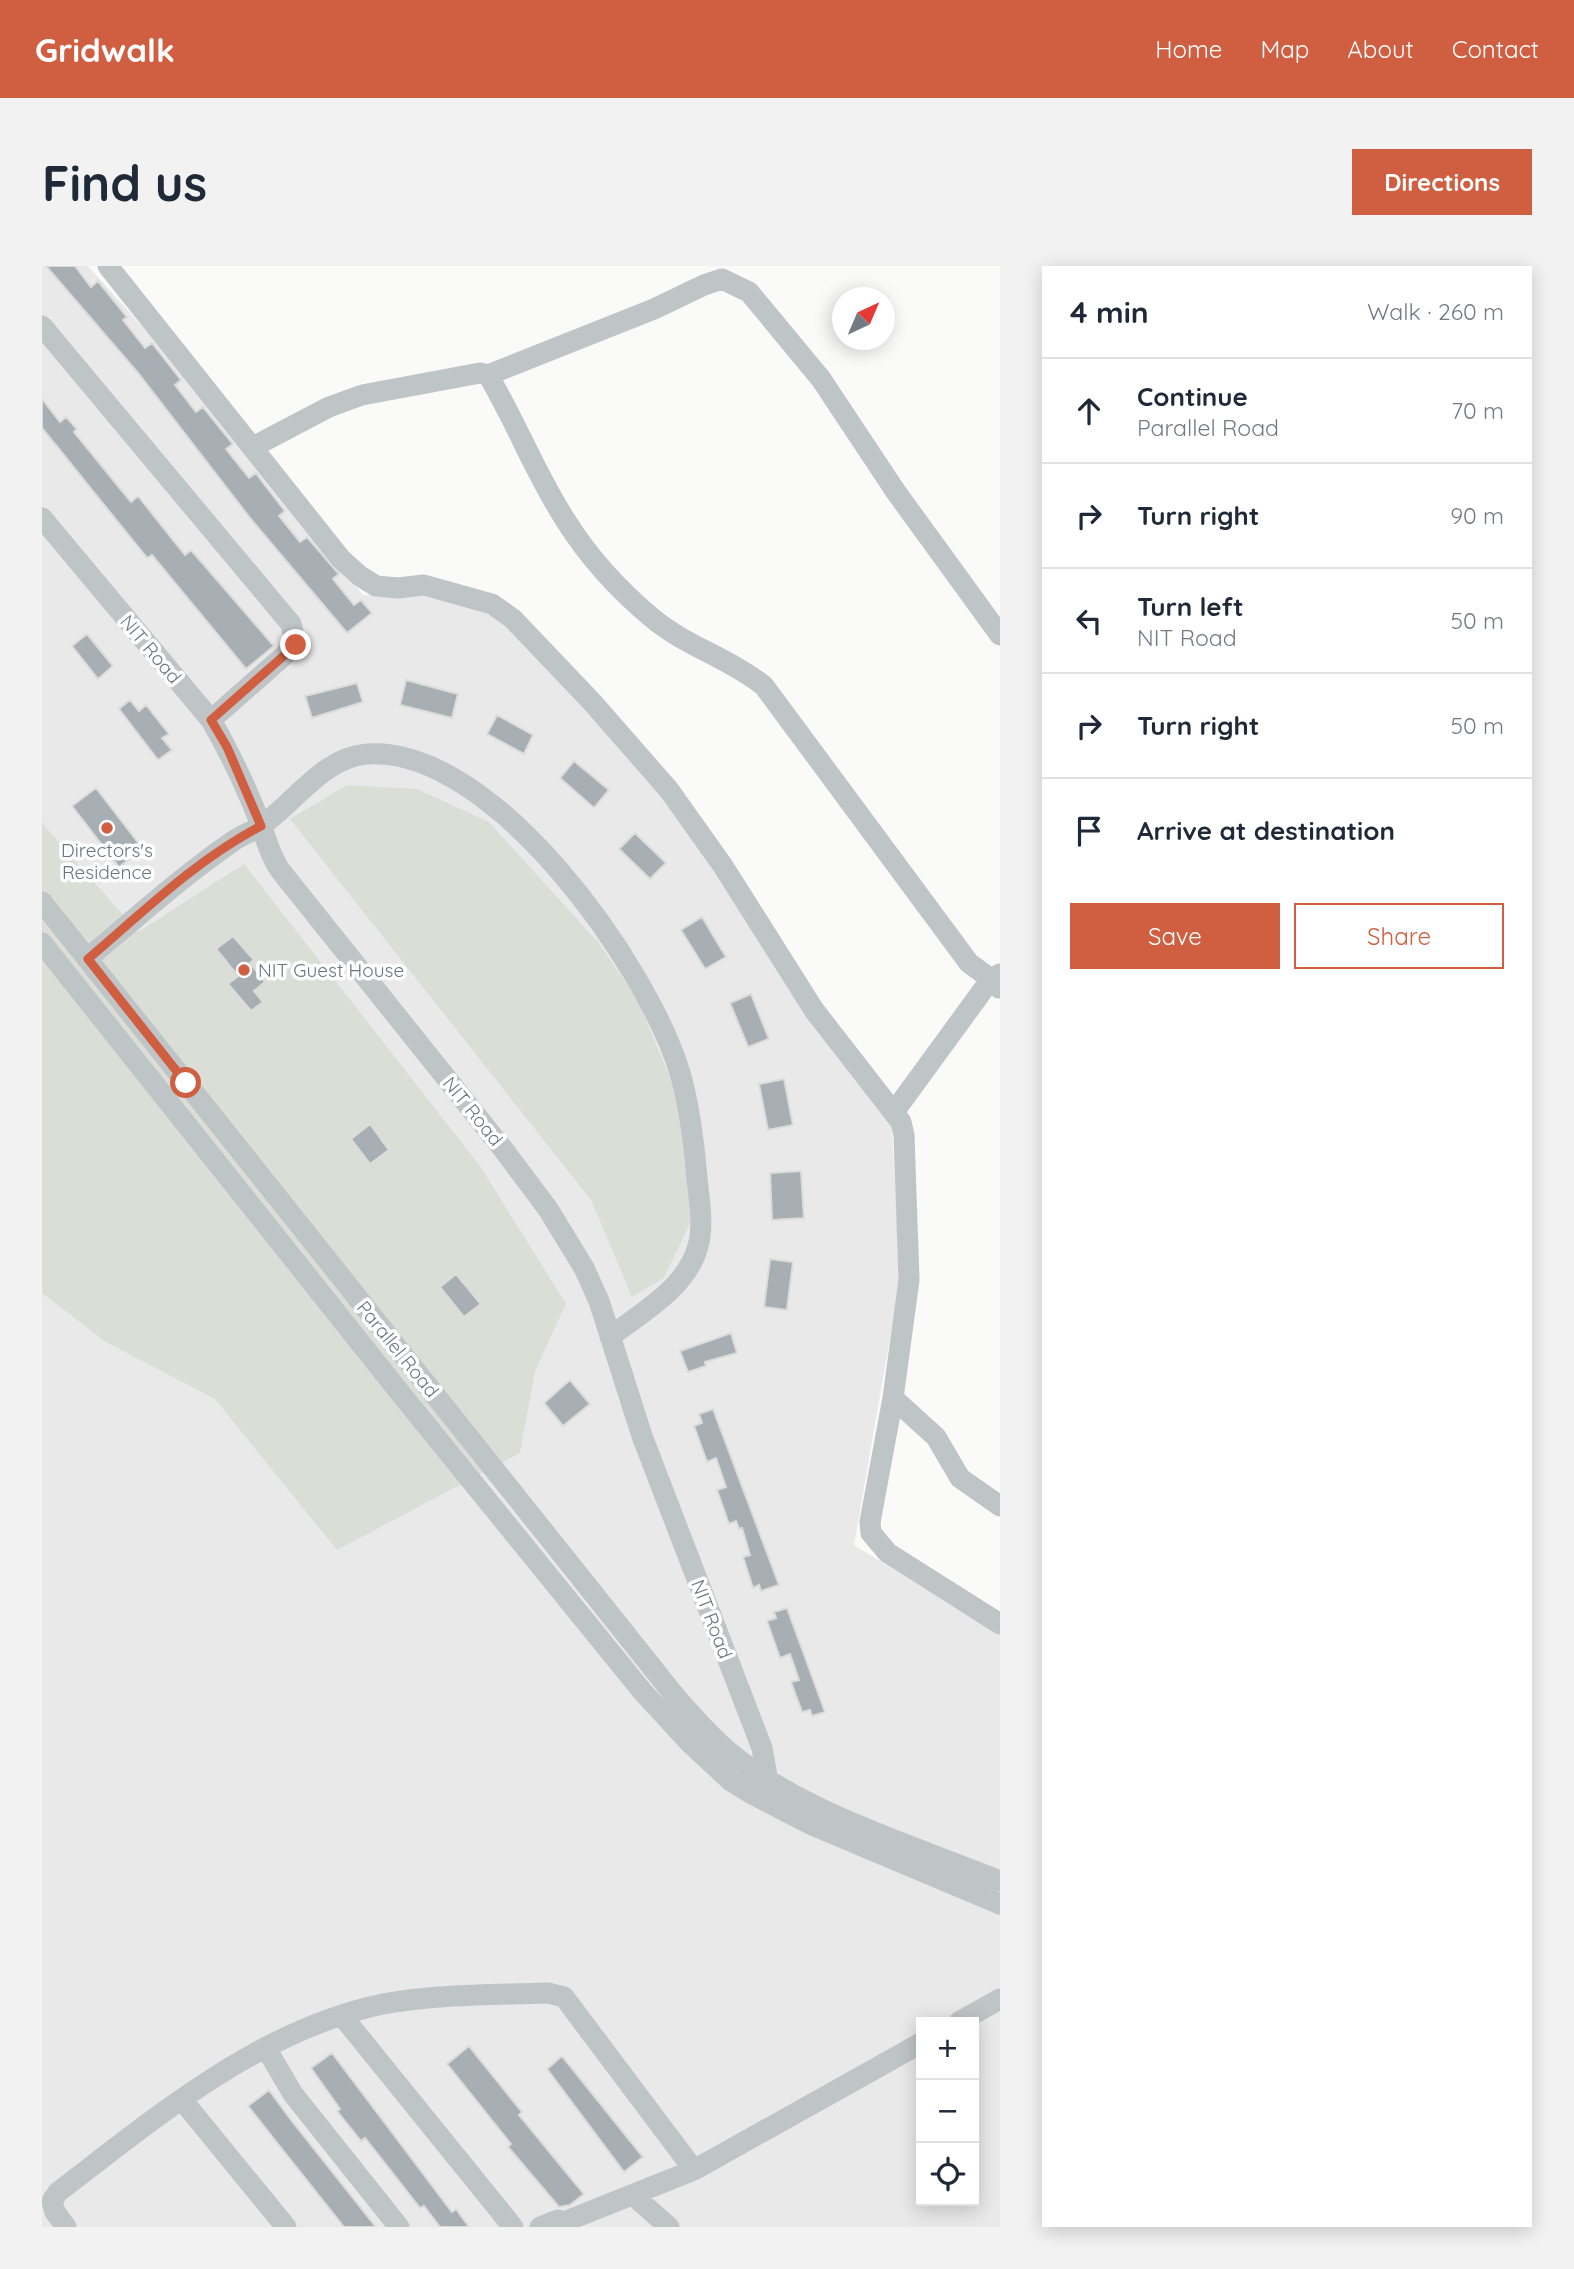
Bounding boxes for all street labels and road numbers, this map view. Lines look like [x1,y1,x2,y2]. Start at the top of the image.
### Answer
street label: NIT Road [115,610,187,688]
street label: NIT Road [438,1071,508,1151]
street label: Parallel Road [352,1296,444,1402]
street label: NIT Road [686,1576,738,1662]

